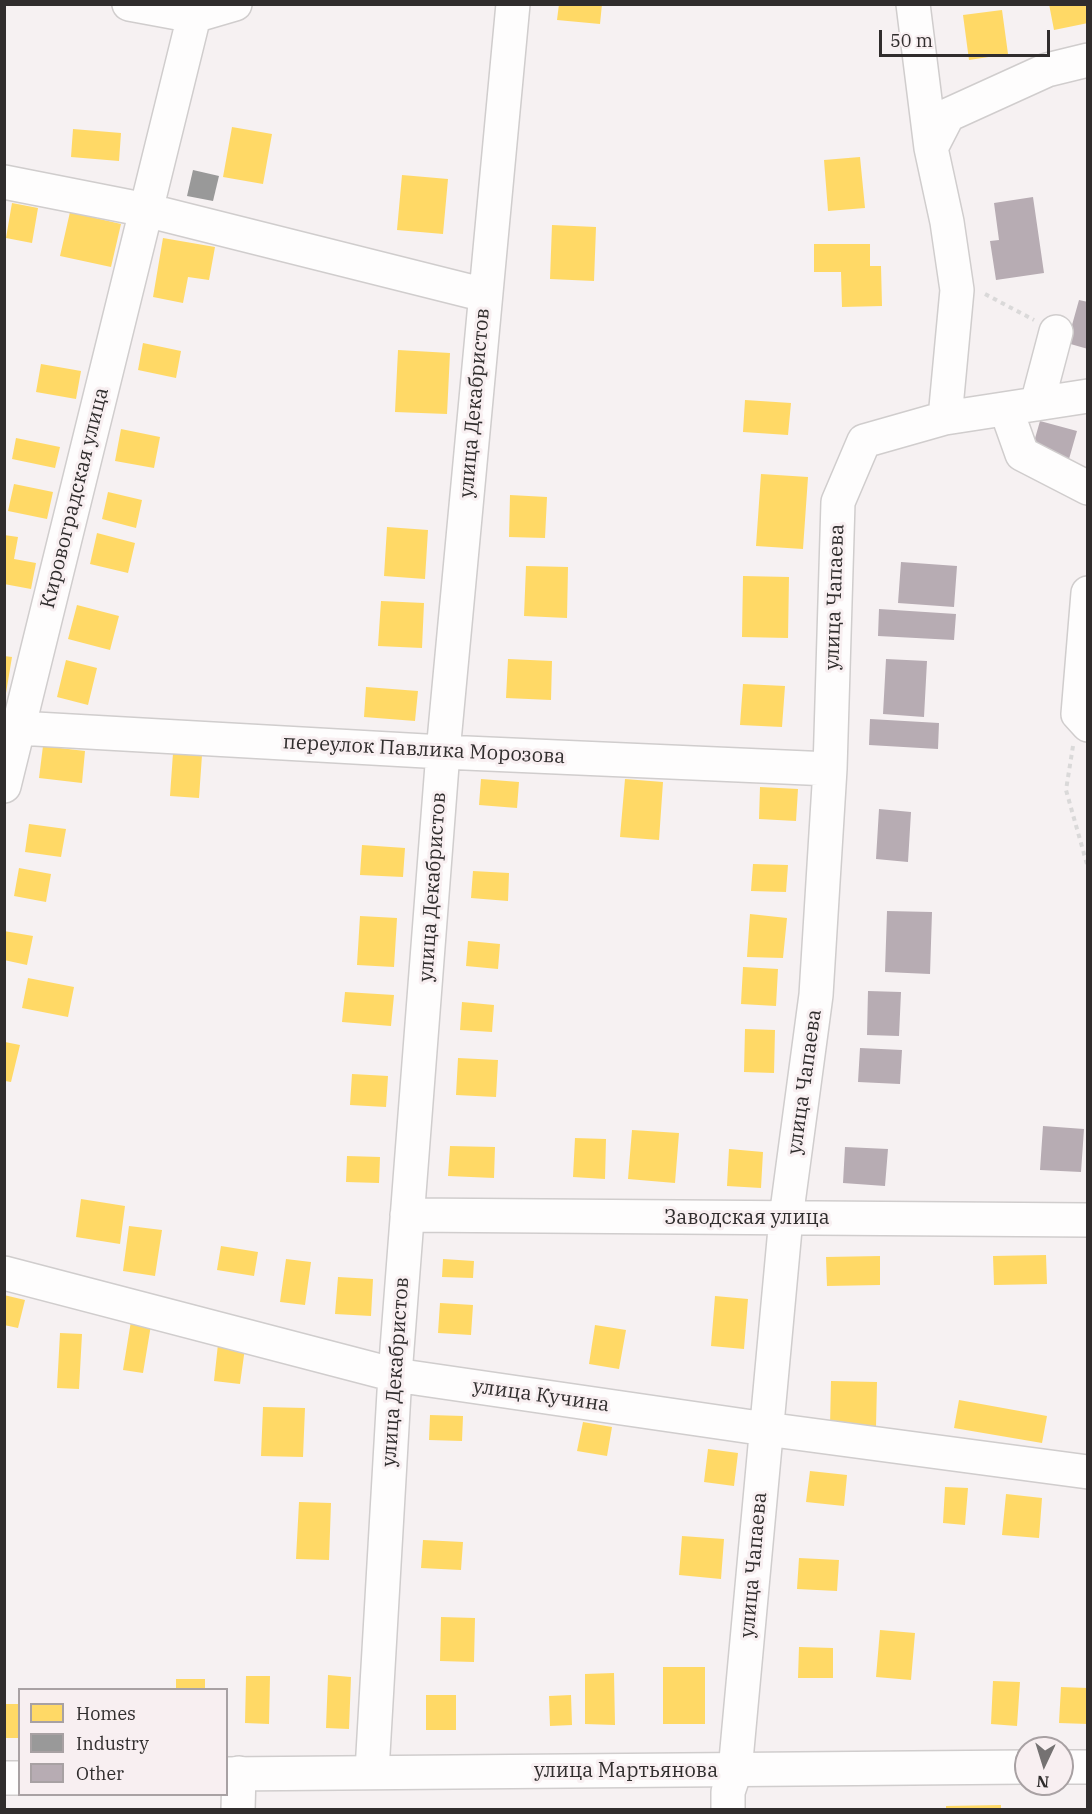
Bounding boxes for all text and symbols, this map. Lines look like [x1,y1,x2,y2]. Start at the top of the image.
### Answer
scale bar [882,18,1053,56]
text: 50 m [890,29,933,52]
street label: улица Декабристов [455,307,495,499]
street label: Кировоградская улица [36,385,114,611]
street label: улица Чапаева [820,524,850,670]
street label: переулок Павлика Морозова [282,731,566,769]
street label: улица Декабристов [414,791,452,983]
street label: улица Чапаева [783,1008,827,1156]
street label: Заводская улица [664,1206,830,1230]
street label: улица Декабристов [377,1276,415,1468]
street label: улица Кучина [471,1375,611,1417]
street label: улица Чапаева [736,1491,772,1639]
legend [18,1688,228,1796]
text: Homes [76,1702,136,1725]
text: Industry [76,1732,149,1755]
north arrow [1014,1736,1074,1796]
street label: улица Мартьянова [534,1759,718,1783]
text: Other [76,1762,124,1785]
text: N [1036,1772,1050,1792]

